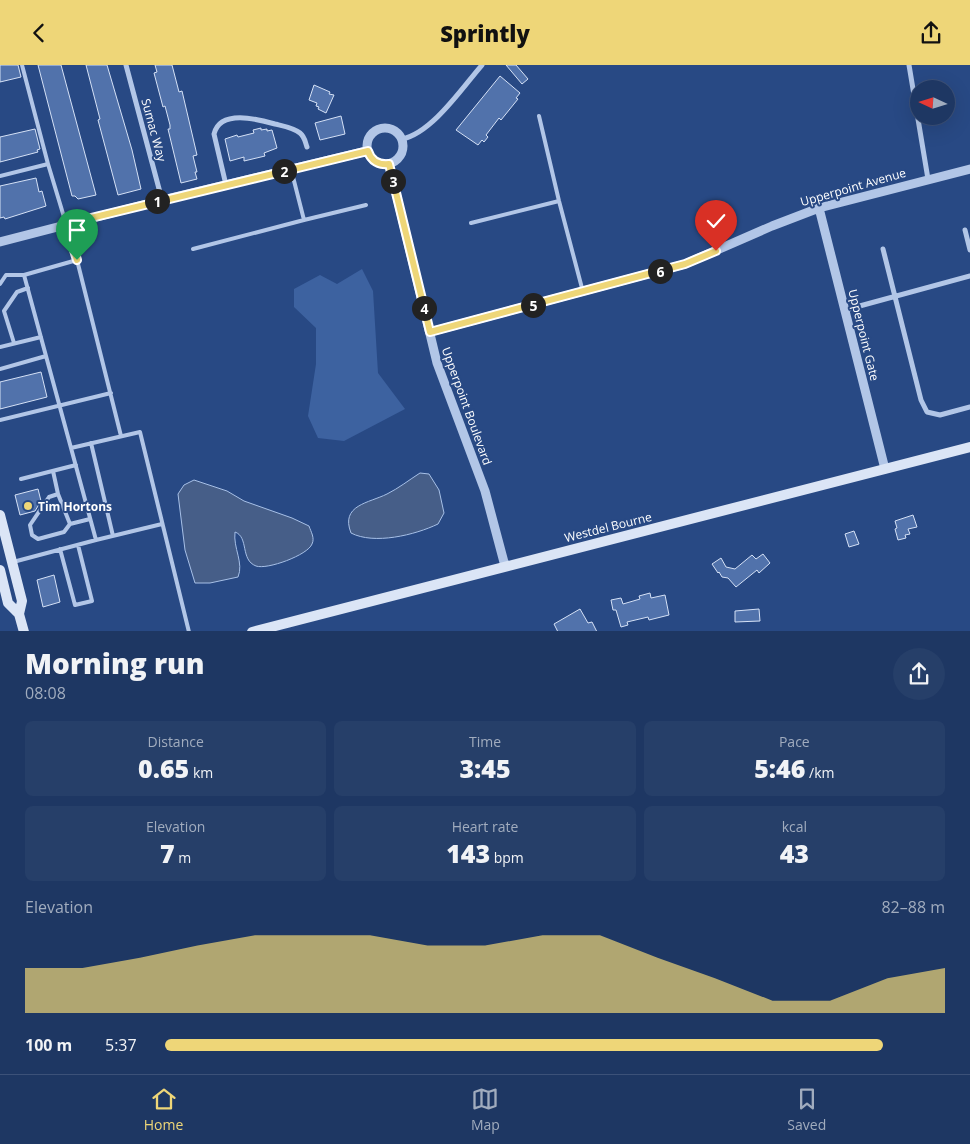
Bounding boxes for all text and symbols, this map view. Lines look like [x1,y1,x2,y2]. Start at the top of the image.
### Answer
text: Sprintly [440,18,530,48]
icon: back [25,19,53,47]
icon: share [917,19,945,47]
north arrow [910,80,955,125]
map controls [910,80,955,125]
street label: Sumac Way [137,97,171,164]
pin: 2 [272,159,296,183]
text: 2 [280,162,289,181]
street label: Upperpoint Avenue [798,164,908,210]
pin: 3 [380,169,406,193]
text: 3 [389,172,398,191]
pin: 1 [144,189,170,213]
text: 1 [153,192,162,211]
pin [695,200,737,251]
icon: check [702,207,730,235]
pin [56,209,98,260]
icon: arrive [63,216,91,244]
pin: 6 [648,259,672,283]
text: 6 [656,262,665,281]
street label: Upperpoint Gate [844,287,884,383]
pin: 5 [520,293,546,317]
pin: 4 [412,295,436,321]
text: 5 [529,296,538,315]
text: 4 [420,299,429,318]
street label: Upperpoint Boulevard [438,345,496,467]
place label: Tim Hortons [38,498,112,515]
marker: Tim Hortons [22,500,34,512]
street label: Westdel Bourne [563,508,654,546]
text: Morning run [25,644,205,682]
button: share [893,648,945,700]
text: 08:08 [25,682,66,704]
text: Distance [148,732,204,751]
text: Time [469,732,501,751]
text: Pace [779,732,810,751]
text: 0.65 [138,751,189,785]
text: 3:45 [459,751,511,785]
text: 5:46 [754,751,805,785]
text: km [189,763,213,782]
text: /km [805,763,834,782]
text: Elevation [146,817,205,836]
text: Heart rate [452,817,518,836]
text: kcal [782,817,807,836]
text: 7 [160,836,175,870]
text: 143 [446,836,490,870]
text: 43 [780,836,809,870]
text: m [175,848,191,867]
text: bpm [490,848,524,867]
text: Elevation [25,896,93,918]
text: 82–88 m [881,896,945,918]
text: 100 m [25,1034,72,1056]
text: 5:37 [105,1034,137,1056]
tab: Home [144,1085,183,1134]
tab: Map [471,1085,500,1134]
tab: Saved [787,1085,826,1134]

